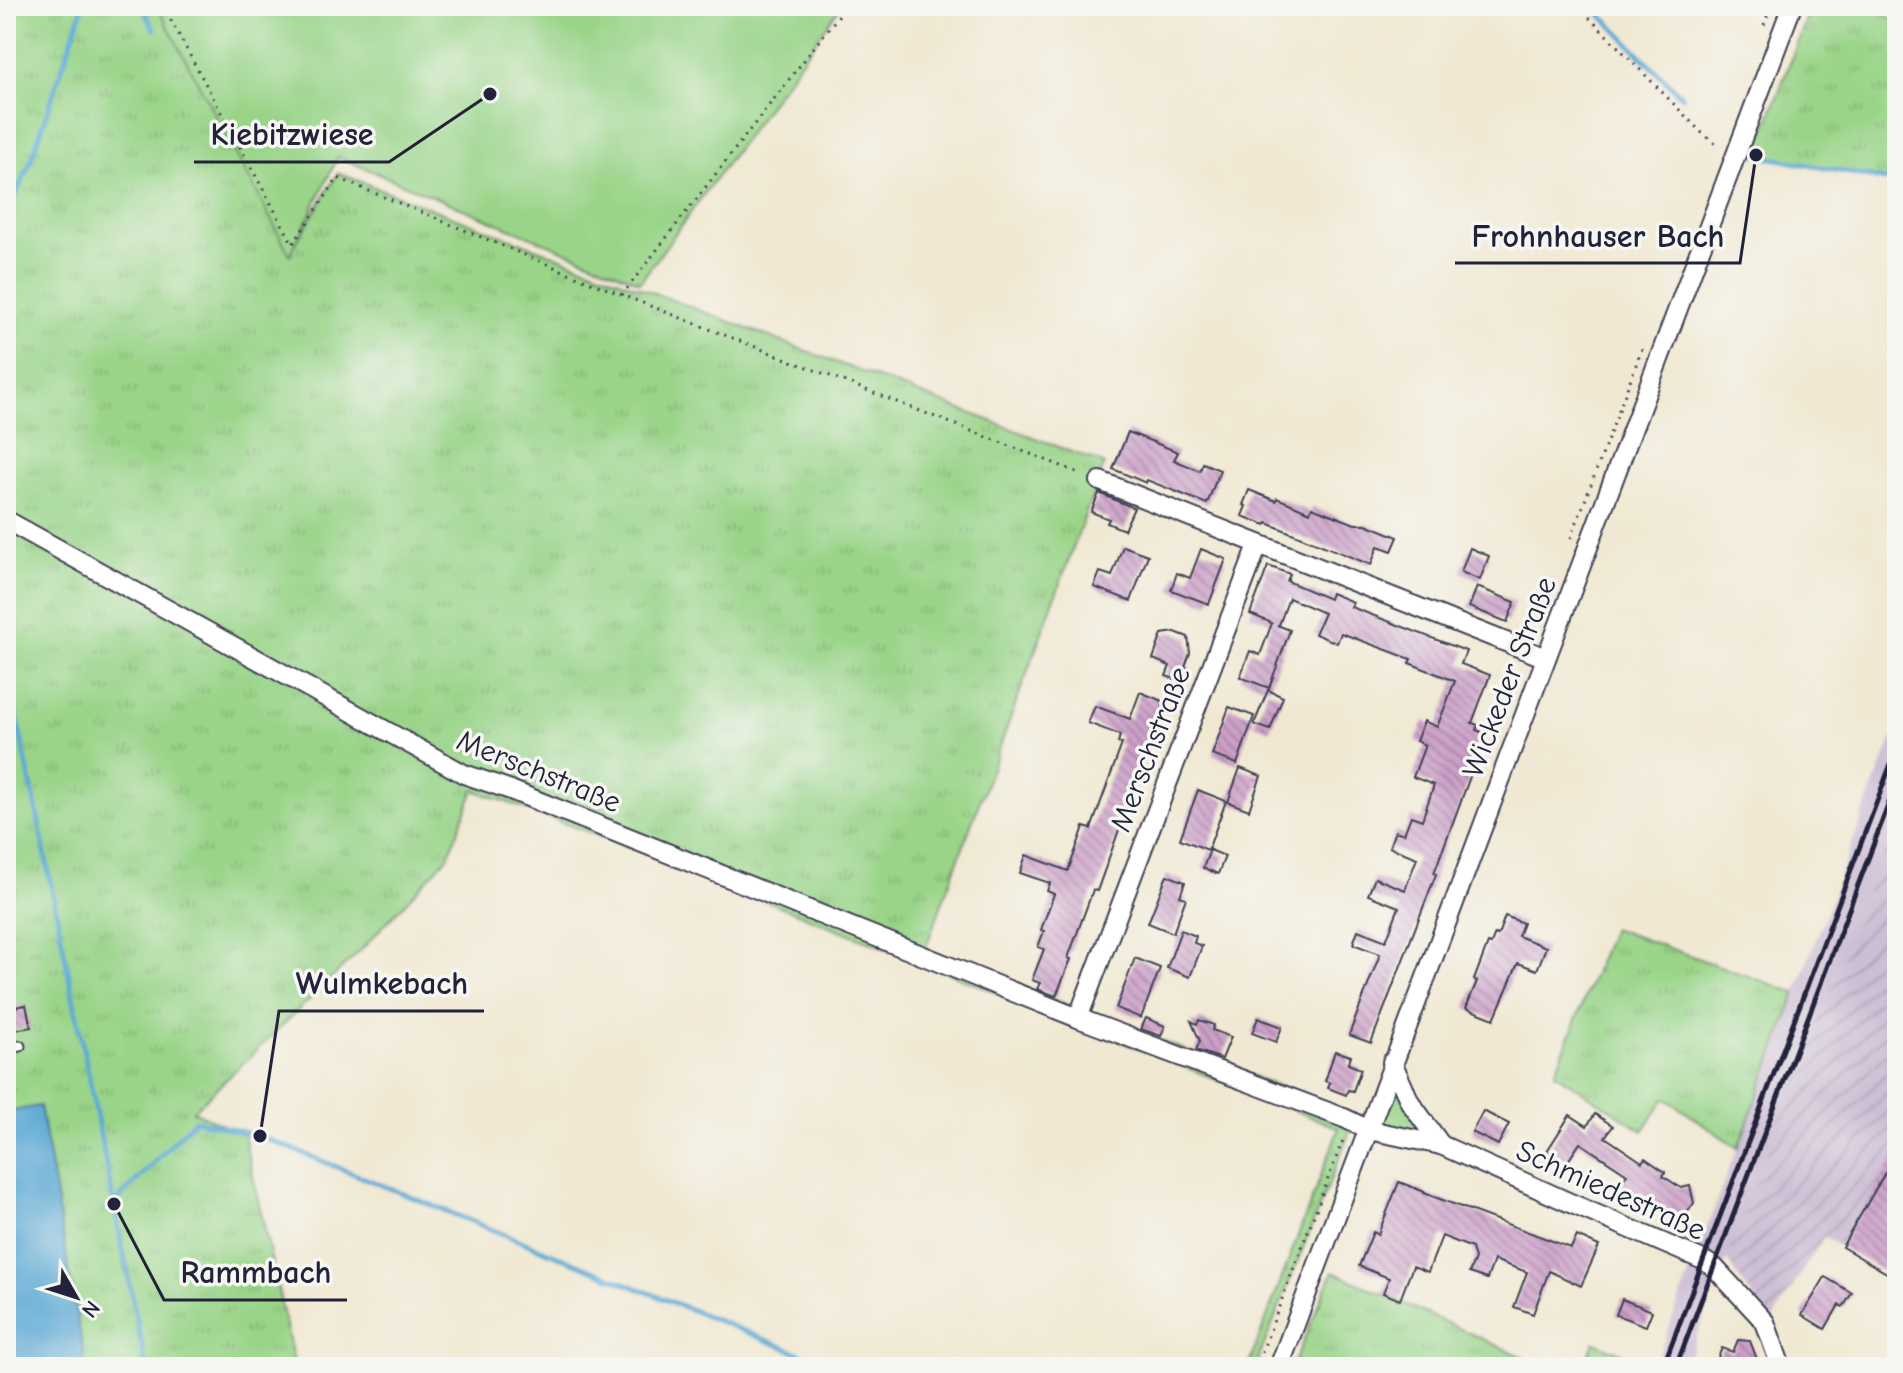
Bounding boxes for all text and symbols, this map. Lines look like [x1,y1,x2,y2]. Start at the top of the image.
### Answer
callout: Kiebitzwiese [194,106,389,162]
text: Kiebitzwiese [211,116,373,153]
callout: Frohnhauser Bach [1455,207,1740,263]
text: Frohnhauser Bach [1472,218,1724,255]
street label: Wickeder Straße [1455,572,1564,782]
street label: Merschstraße [1103,662,1198,837]
street label: Merschstraße [452,723,626,820]
callout: Wulmkebach [279,955,484,1011]
text: Wulmkebach [296,965,468,1002]
street label: Schmiedestraße [1511,1133,1711,1248]
callout: Rammbach [164,1244,347,1300]
text: Rammbach [181,1254,331,1291]
north arrow [36,1257,116,1337]
text: N [76,1295,105,1323]

